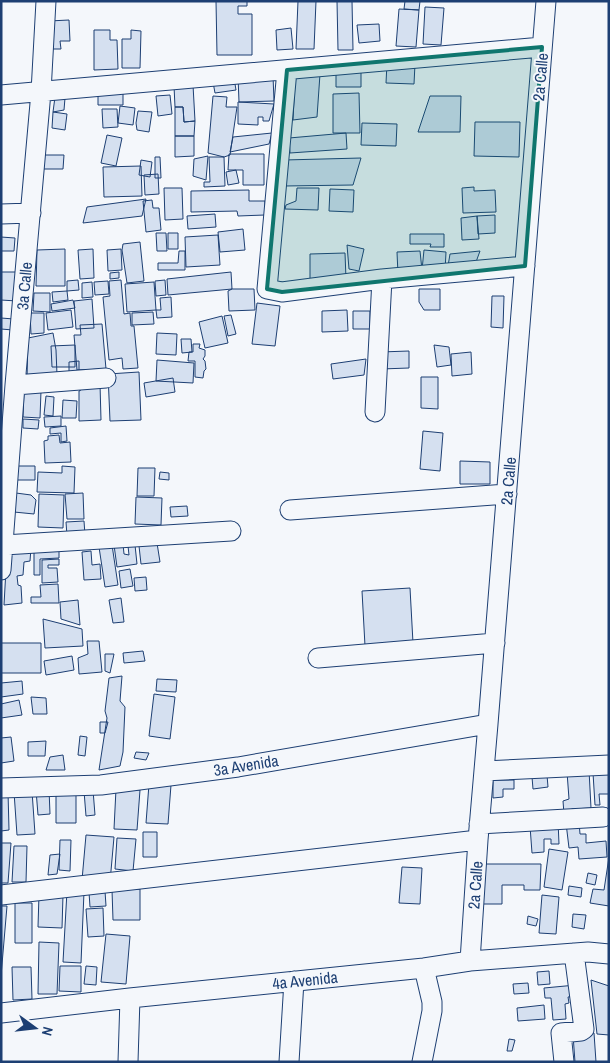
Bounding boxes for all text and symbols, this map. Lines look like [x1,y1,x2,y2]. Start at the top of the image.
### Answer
street label: 2a Calle [527,52,553,102]
street label: 3a Calle [11,261,37,311]
street label: 2a Calle [495,456,521,506]
street label: 3a Avenida [212,749,281,781]
street label: 2a Calle [462,860,488,910]
street label: 4a Avenida [271,966,339,994]
north arrow [10,1003,60,1053]
text: N [38,1025,57,1038]

